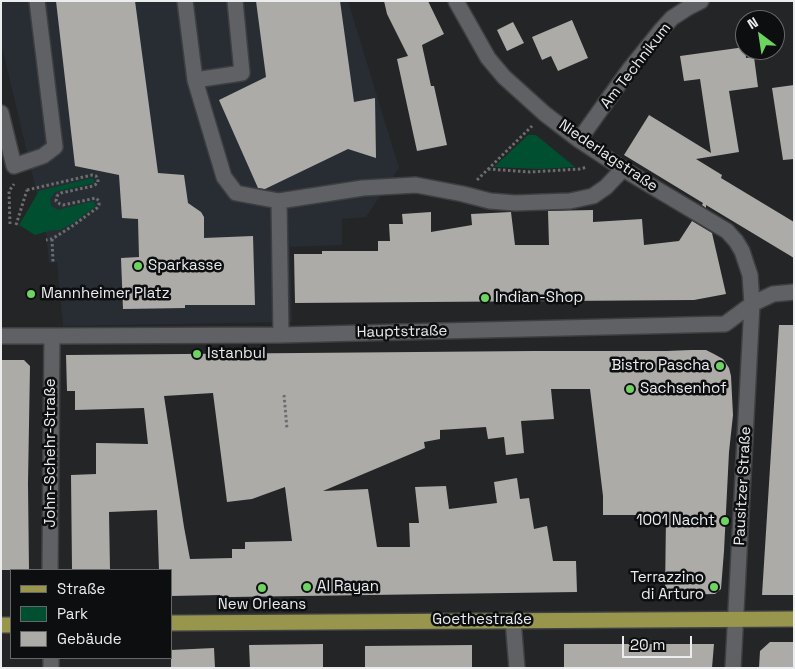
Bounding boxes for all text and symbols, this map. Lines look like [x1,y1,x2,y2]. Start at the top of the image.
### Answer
north arrow [735,10,785,60]
text: N [744,13,761,33]
street label: Am Technikum [597,20,675,112]
street label: Niederlagstraße [555,116,661,196]
place label: Sparkasse [148,257,222,275]
marker: Sparkasse [132,260,144,272]
place label: Mannheimer Platz [41,285,170,303]
marker: Mannheimer Platz [25,288,37,300]
place label: Indian-Shop [495,289,583,307]
marker: Indian-Shop [479,292,491,304]
street label: Hauptstraße [357,322,447,342]
place label: Istanbul [207,345,266,363]
marker: Istanbul [191,348,203,360]
place label: Bistro Pascha [611,357,710,375]
marker: Bistro Pascha [714,360,726,372]
street label: John-Schehr-Straße [42,378,60,528]
place label: Sachsenhof [640,380,727,398]
marker: Sachsenhof [624,383,636,395]
street label: Pausitzer Straße [731,426,755,546]
place label: 1001 Nacht [636,512,715,530]
marker: 1001 Nacht [719,515,731,527]
legend [10,569,172,659]
place label: Terrazzino di Arturo [630,569,704,604]
place label: Al Rayan [317,578,379,596]
text: Straße [57,579,105,598]
marker: Al Rayan [301,581,313,593]
marker: Terrazzino di Arturo [708,581,720,593]
marker: New Orleans [256,582,268,594]
place label: New Orleans [218,596,306,614]
text: Park [57,604,88,623]
street label: Goethestraße [432,611,532,629]
scale bar [625,626,695,658]
text: Gebäude [57,629,122,648]
text: 20 m [630,635,665,654]

